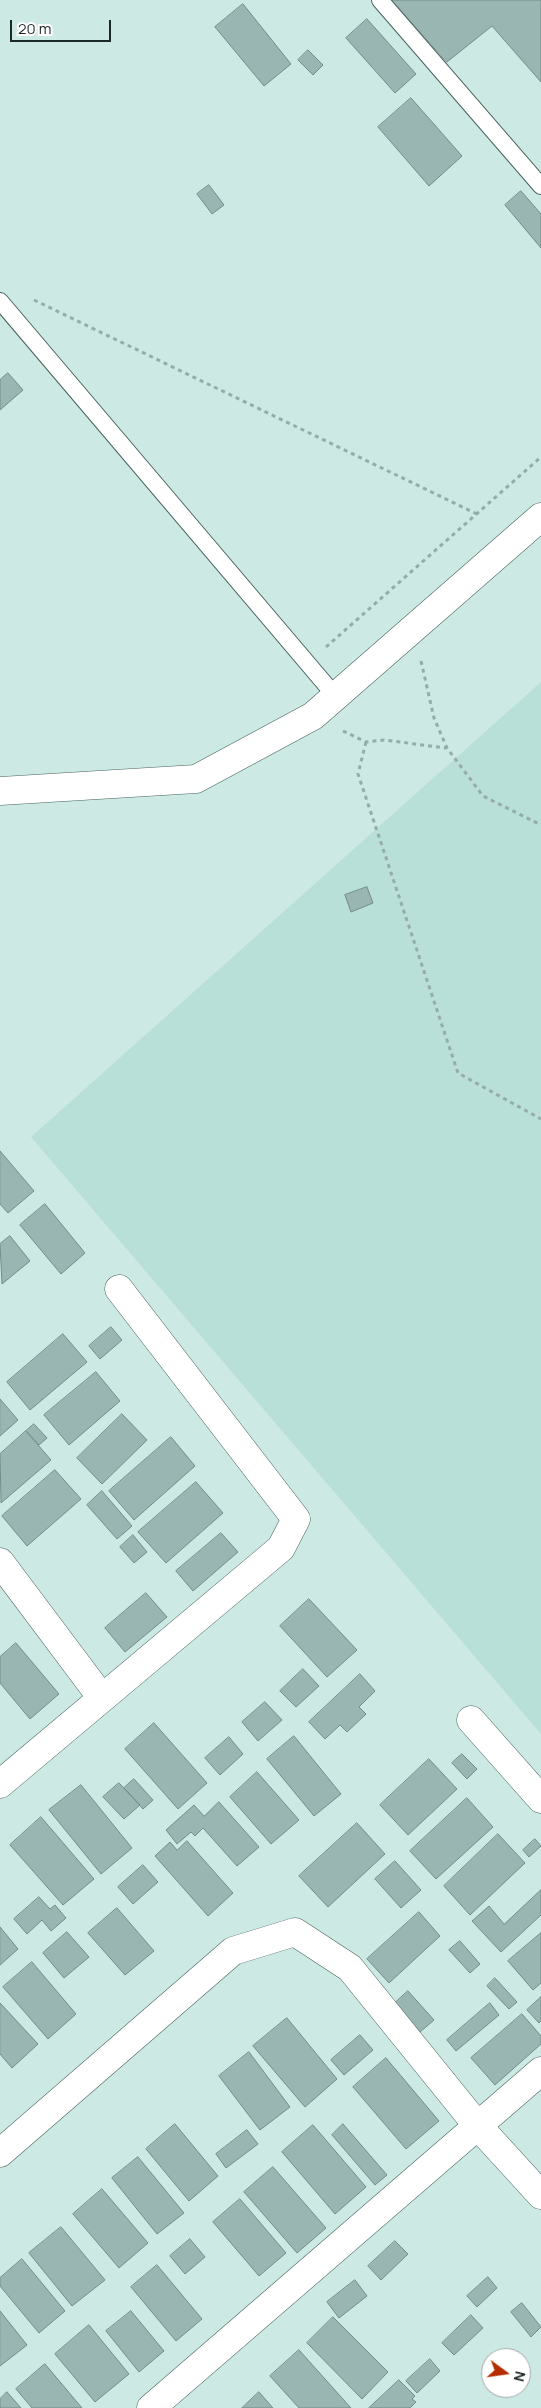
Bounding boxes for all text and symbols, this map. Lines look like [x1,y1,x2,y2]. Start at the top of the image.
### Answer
scale bar [12,10,114,42]
text: 20 m [18,18,51,39]
north arrow [481,2348,531,2398]
text: N [510,2369,531,2384]

